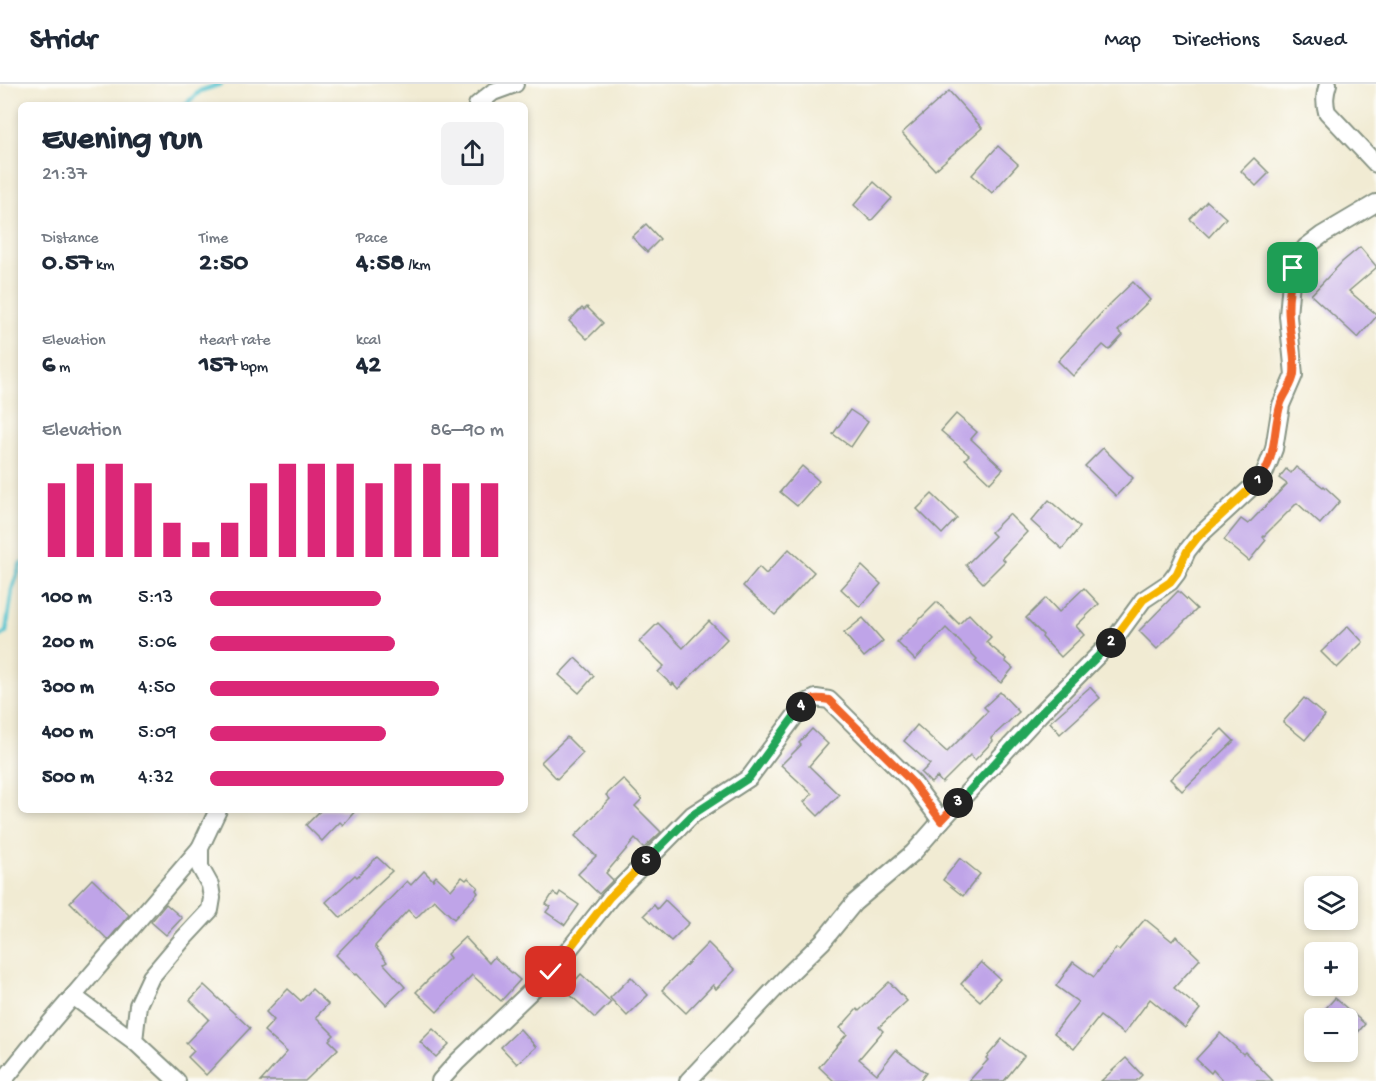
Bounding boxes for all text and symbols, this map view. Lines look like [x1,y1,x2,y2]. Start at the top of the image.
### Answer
text: Stridr [30,25,97,58]
text: Map [1104,29,1141,54]
text: Directions [1174,29,1259,54]
text: Saved [1292,29,1346,54]
text: Evening run [42,122,202,160]
button: share [441,122,504,185]
text: 21:37 [42,164,87,187]
text: Distance [42,230,99,249]
text: Time [199,230,228,249]
text: Pace [356,230,387,249]
pin [1267,242,1318,293]
text: 0.57 [42,249,92,280]
text: 2:50 [199,249,248,280]
text: 4:58 [356,249,404,280]
icon: arrive [1276,251,1309,284]
text: km [92,257,114,276]
text: /km [404,257,431,276]
text: Elevation [42,332,106,351]
text: Heart rate [199,332,271,351]
text: kcal [356,332,381,351]
text: 6 [42,351,55,382]
text: 157 [199,351,237,382]
text: 42 [356,351,381,382]
text: m [55,359,70,378]
text: bpm [237,359,268,378]
text: Elevation [42,420,122,443]
text: 86–90 m [430,420,504,443]
pin: 1 [1243,466,1273,496]
text: 1 [1255,471,1261,490]
text: 100 m [42,587,92,610]
text: 5:13 [138,587,173,610]
pin: 2 [1096,628,1126,658]
text: 200 m [42,632,93,655]
text: 5:06 [138,632,176,655]
text: 2 [1107,633,1115,652]
text: 300 m [42,677,94,700]
text: 4:50 [138,677,176,700]
pin: 4 [786,692,816,722]
text: 4 [797,697,805,716]
text: 400 m [42,722,93,745]
text: 5:09 [138,722,176,745]
text: 500 m [42,767,94,790]
text: 4:32 [138,767,174,790]
pin: 3 [943,788,973,818]
text: 3 [954,793,962,812]
pin: 5 [631,846,661,876]
text: 5 [642,851,650,870]
map controls [1304,876,1358,1062]
button: layers [1304,876,1358,930]
button: + [1304,942,1358,996]
pin [525,946,576,997]
icon: check [534,955,567,988]
button: − [1304,1008,1358,1062]

